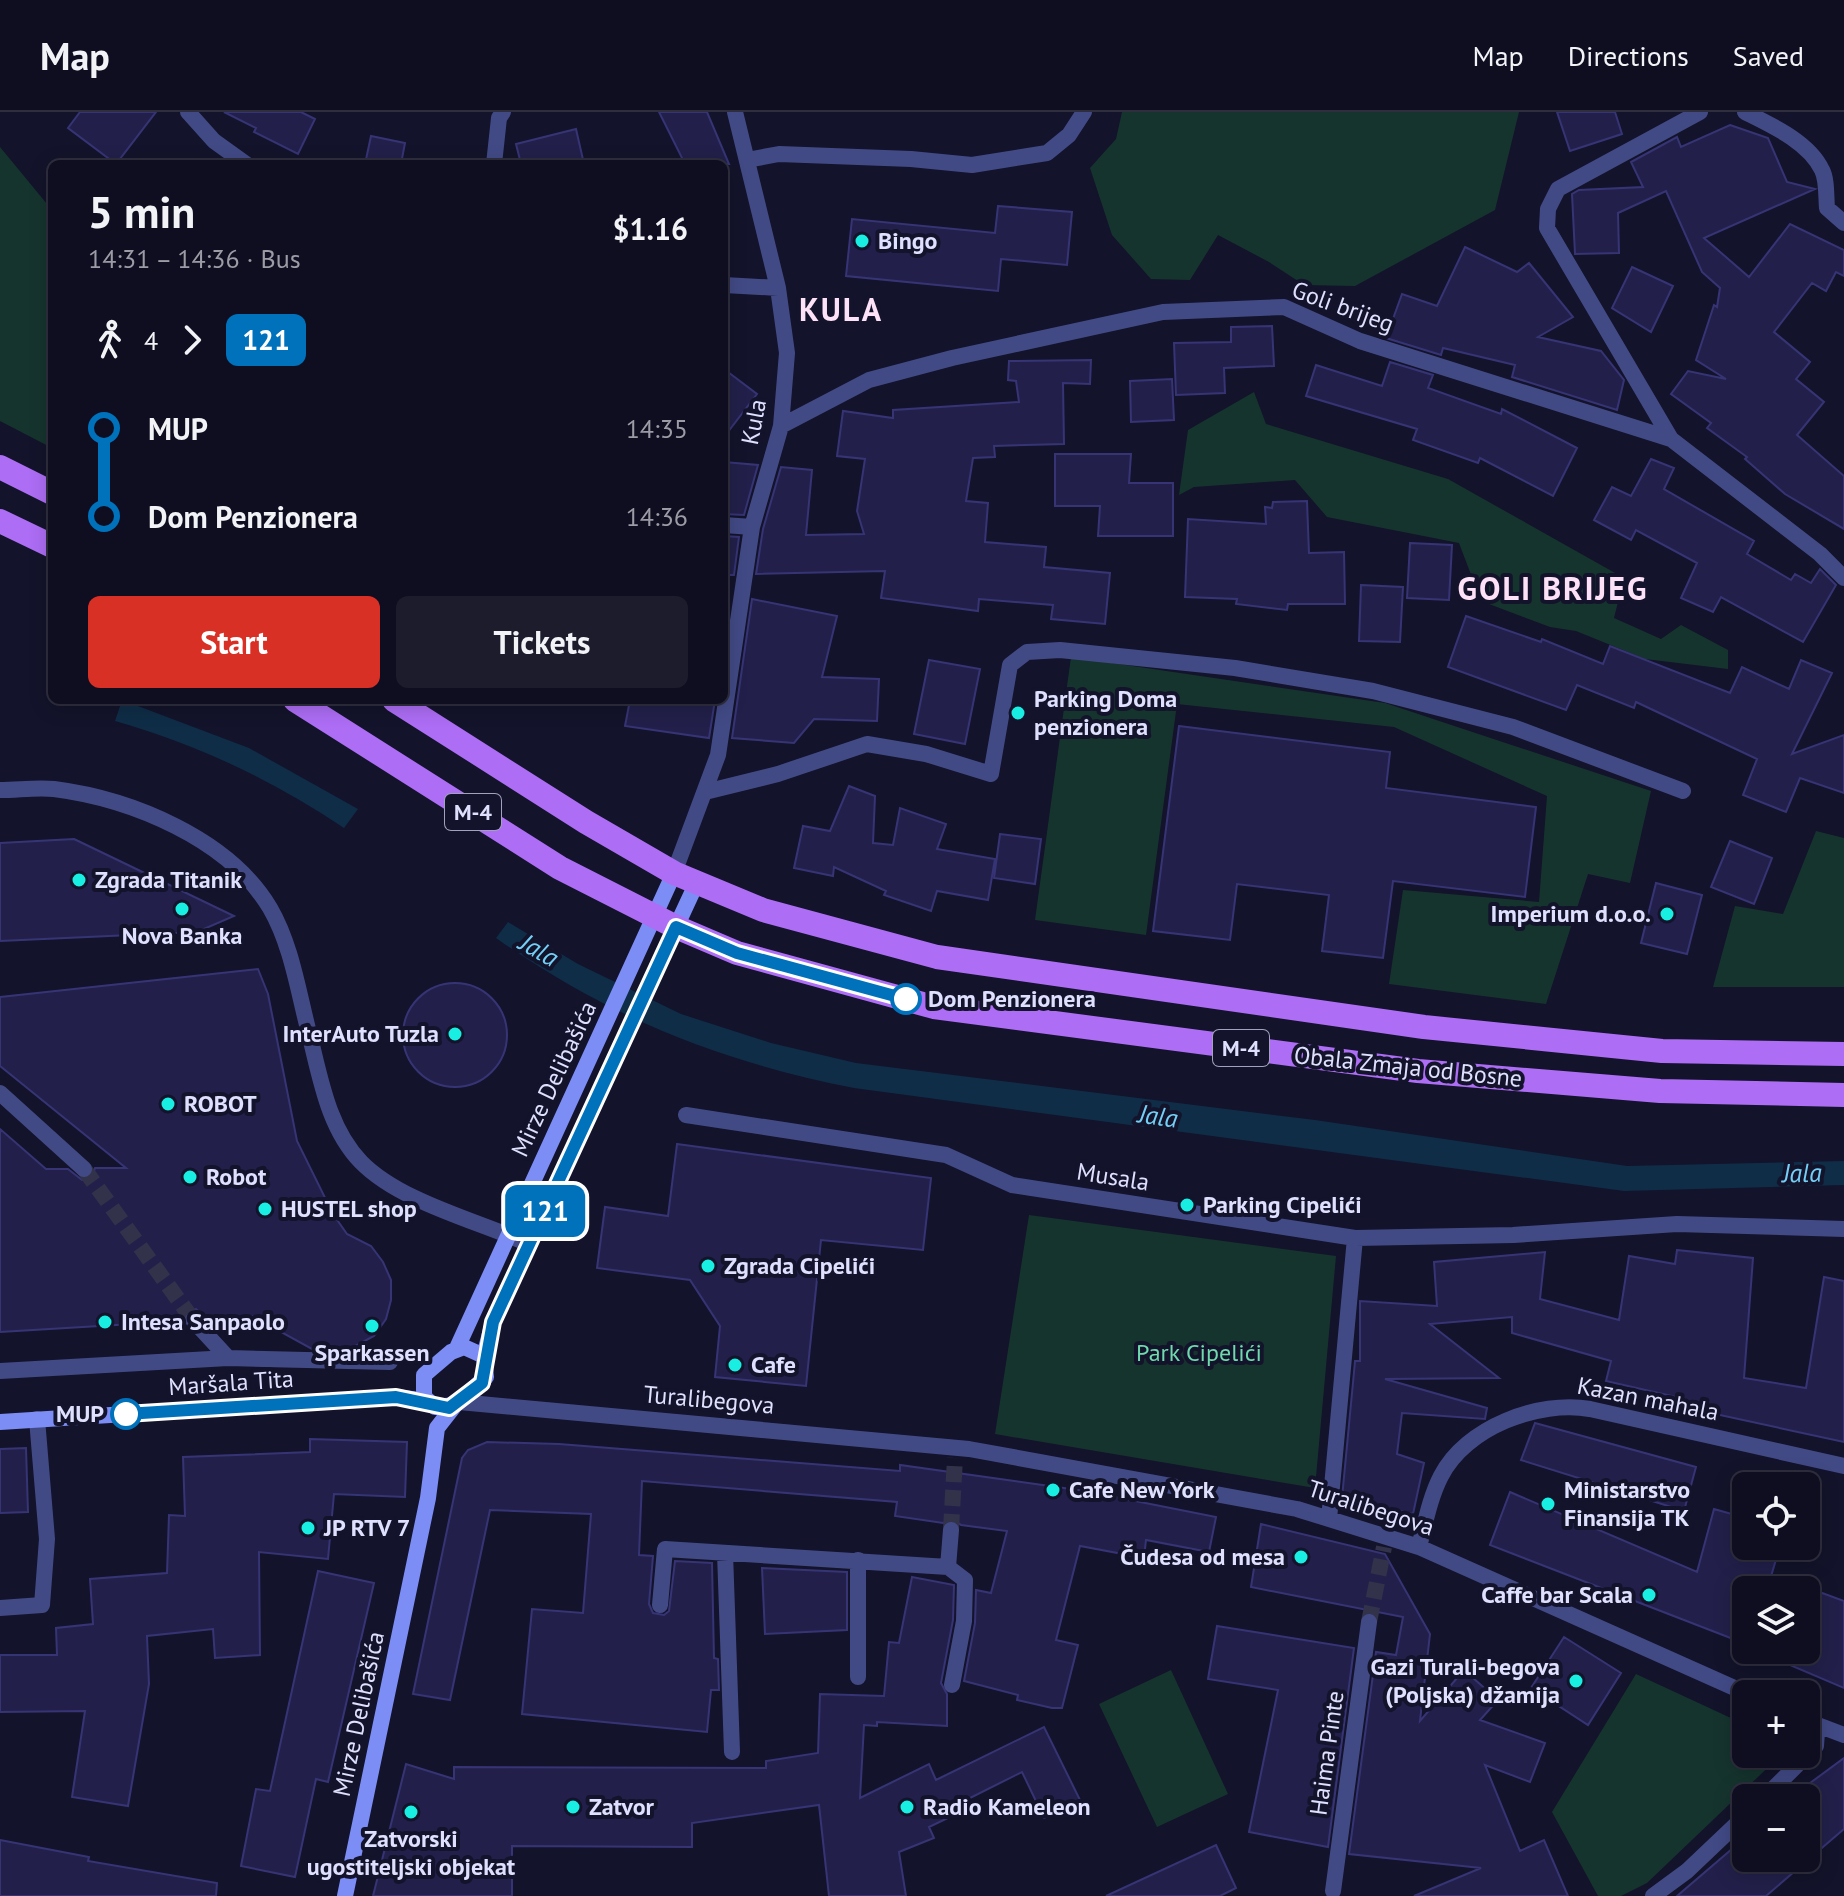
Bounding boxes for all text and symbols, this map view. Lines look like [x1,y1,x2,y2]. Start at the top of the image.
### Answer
text: Map [40,31,110,80]
text: Map [1473,37,1524,74]
text: Directions [1568,37,1689,74]
text: Saved [1733,37,1804,74]
text: 5 min [88,183,195,240]
text: $1.16 [613,209,688,248]
place label: Bingo [878,225,938,256]
marker: Bingo [853,232,871,250]
text: 14:31 – 14:36 · Bus [88,242,301,275]
street label: Goli brijeg [1288,274,1398,339]
district label: KULA [799,288,883,330]
icon: walk [88,318,132,362]
icon: forward [170,318,214,362]
text: 121 [242,321,290,358]
text: 4 [144,324,158,357]
street label: Kula [734,396,773,447]
text: MUP [148,409,208,448]
text: 14:35 [626,412,688,445]
text: Dom Penzionera [148,497,358,536]
text: 14:36 [626,500,688,533]
district label: GOLI BRIJEG [1458,567,1648,609]
button: Start [88,596,380,688]
button: Tickets [396,596,688,688]
place label: Parking Doma penzionera [1034,683,1177,742]
marker: Parking Doma penzionera [1009,704,1027,722]
road number: M-4 [445,794,501,830]
place label: Zgrada Titanik [95,864,242,895]
marker: Zgrada Titanik [70,871,88,889]
place label: Imperium d.o.o. [1491,898,1651,929]
marker: Nova Banka [173,900,191,918]
marker: Imperium d.o.o. [1658,905,1676,923]
place label: Nova Banka [122,920,242,951]
water label: Jala [512,924,565,974]
place label: Dom Penzionera [928,983,1096,1014]
marker: Dom Penzionera [891,984,921,1014]
street label: Mirze Delibašića [504,996,603,1161]
place label: InterAuto Tuzla [282,1018,439,1049]
marker: InterAuto Tuzla [446,1025,464,1043]
road number: M-4 [1213,1030,1269,1066]
street label: Obala Zmaja od Bosne [1292,1039,1524,1094]
place label: ROBOT [184,1088,257,1119]
marker: ROBOT [159,1095,177,1113]
water label: Jala [1134,1096,1180,1135]
street label: Musala [1075,1155,1151,1198]
water label: Jala [1780,1156,1822,1189]
place label: Robot [206,1161,267,1192]
marker: Robot [181,1168,199,1186]
line badge: 121 [499,1185,591,1237]
place label: Parking Cipelići [1203,1189,1362,1220]
text: 121 [521,1192,569,1229]
place label: HUSTEL shop [281,1193,417,1224]
marker: Parking Cipelići [1178,1196,1196,1214]
marker: HUSTEL shop [256,1200,274,1218]
place label: Zgrada Cipelići [724,1250,875,1281]
marker: Zgrada Cipelići [699,1257,717,1275]
place label: Intesa Sanpaolo [121,1306,285,1337]
marker: Intesa Sanpaolo [96,1313,114,1331]
marker: Sparkassen [363,1317,381,1335]
place label: Sparkassen [314,1337,430,1368]
park label: Park Cipelići [1136,1337,1262,1368]
place label: Cafe [751,1349,796,1380]
marker: Cafe [726,1356,744,1374]
street label: Maršala Tita [167,1363,295,1402]
street label: Kazan mahala [1575,1370,1721,1427]
street label: Turalibegova [642,1378,776,1421]
place label: MUP [56,1398,104,1429]
marker: MUP [111,1399,141,1429]
map controls [1732,1472,1820,1872]
button: locate [1732,1472,1820,1560]
street label: Turalibegova [1304,1473,1438,1543]
place label: Cafe New York [1069,1474,1215,1505]
place label: Ministarstvo Finansija TK [1564,1474,1690,1533]
marker: Cafe New York [1044,1481,1062,1499]
marker: Ministarstvo Finansija TK [1539,1495,1557,1513]
place label: JP RTV 7 [323,1512,410,1543]
marker: JP RTV 7 [299,1519,317,1537]
place label: Čudesa od mesa [1120,1541,1285,1572]
marker: Čudesa od mesa [1292,1548,1310,1566]
button: layers [1732,1576,1820,1664]
place label: Caffe bar Scala [1481,1579,1633,1610]
marker: Caffe bar Scala [1640,1586,1658,1604]
street label: Mirze Delibašića [326,1629,391,1799]
place label: Gazi Turali-begova (Poljska) džamija [1371,1651,1560,1710]
marker: Gazi Turali-begova (Poljska) džamija [1567,1672,1585,1690]
button: + [1732,1680,1820,1768]
street label: Haima Pinte [1302,1689,1351,1817]
button: − [1732,1784,1820,1872]
place label: Zatvor [589,1791,655,1822]
place label: Radio Kameleon [923,1791,1091,1822]
marker: Zatvor [564,1798,582,1816]
marker: Radio Kameleon [898,1798,916,1816]
marker: Zatvorski ugostiteljski objekat [402,1803,420,1821]
place label: Zatvorski ugostiteljski objekat [307,1823,516,1882]

